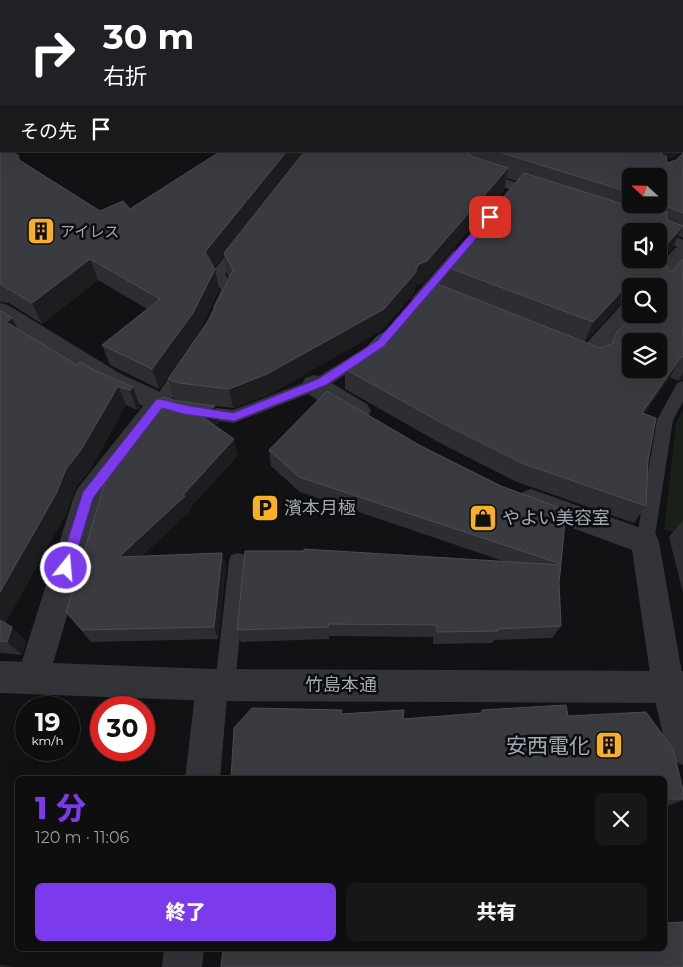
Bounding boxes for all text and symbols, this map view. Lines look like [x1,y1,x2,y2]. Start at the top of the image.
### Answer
text: 30 m [103,15,194,58]
icon: right [20,20,85,85]
text: 右折 [103,63,147,90]
icon: arrive [87,115,115,143]
text: その先 [20,120,77,143]
north arrow [622,168,668,212]
map controls [622,168,667,378]
pin [469,196,511,238]
icon: arrive [476,203,504,231]
building icon: アイレス [26,216,56,246]
place label: アイレス [60,222,119,241]
button: sound [622,223,667,268]
button: search [622,278,667,323]
button: layers [622,333,667,378]
parking icon: 濱本月極 [250,493,280,523]
place label: 濱本月極 [284,497,356,519]
shop icon: やよい美容室 [468,503,498,533]
place label: やよい美容室 [502,507,610,529]
position arrow [39,541,91,593]
street label: 竹島本通 [305,674,377,696]
speed limit sign: 30 [90,696,155,761]
text: 19 [35,707,60,737]
building icon: 安西電化 [594,730,624,760]
text: km/h [31,733,64,748]
place label: 安西電化 [506,733,590,758]
text: 1 分 [35,790,86,827]
button: close [595,793,647,845]
text: 120 m · 11:06 [35,828,129,847]
button: 終了 [35,883,336,941]
button: 共有 [346,883,647,941]

